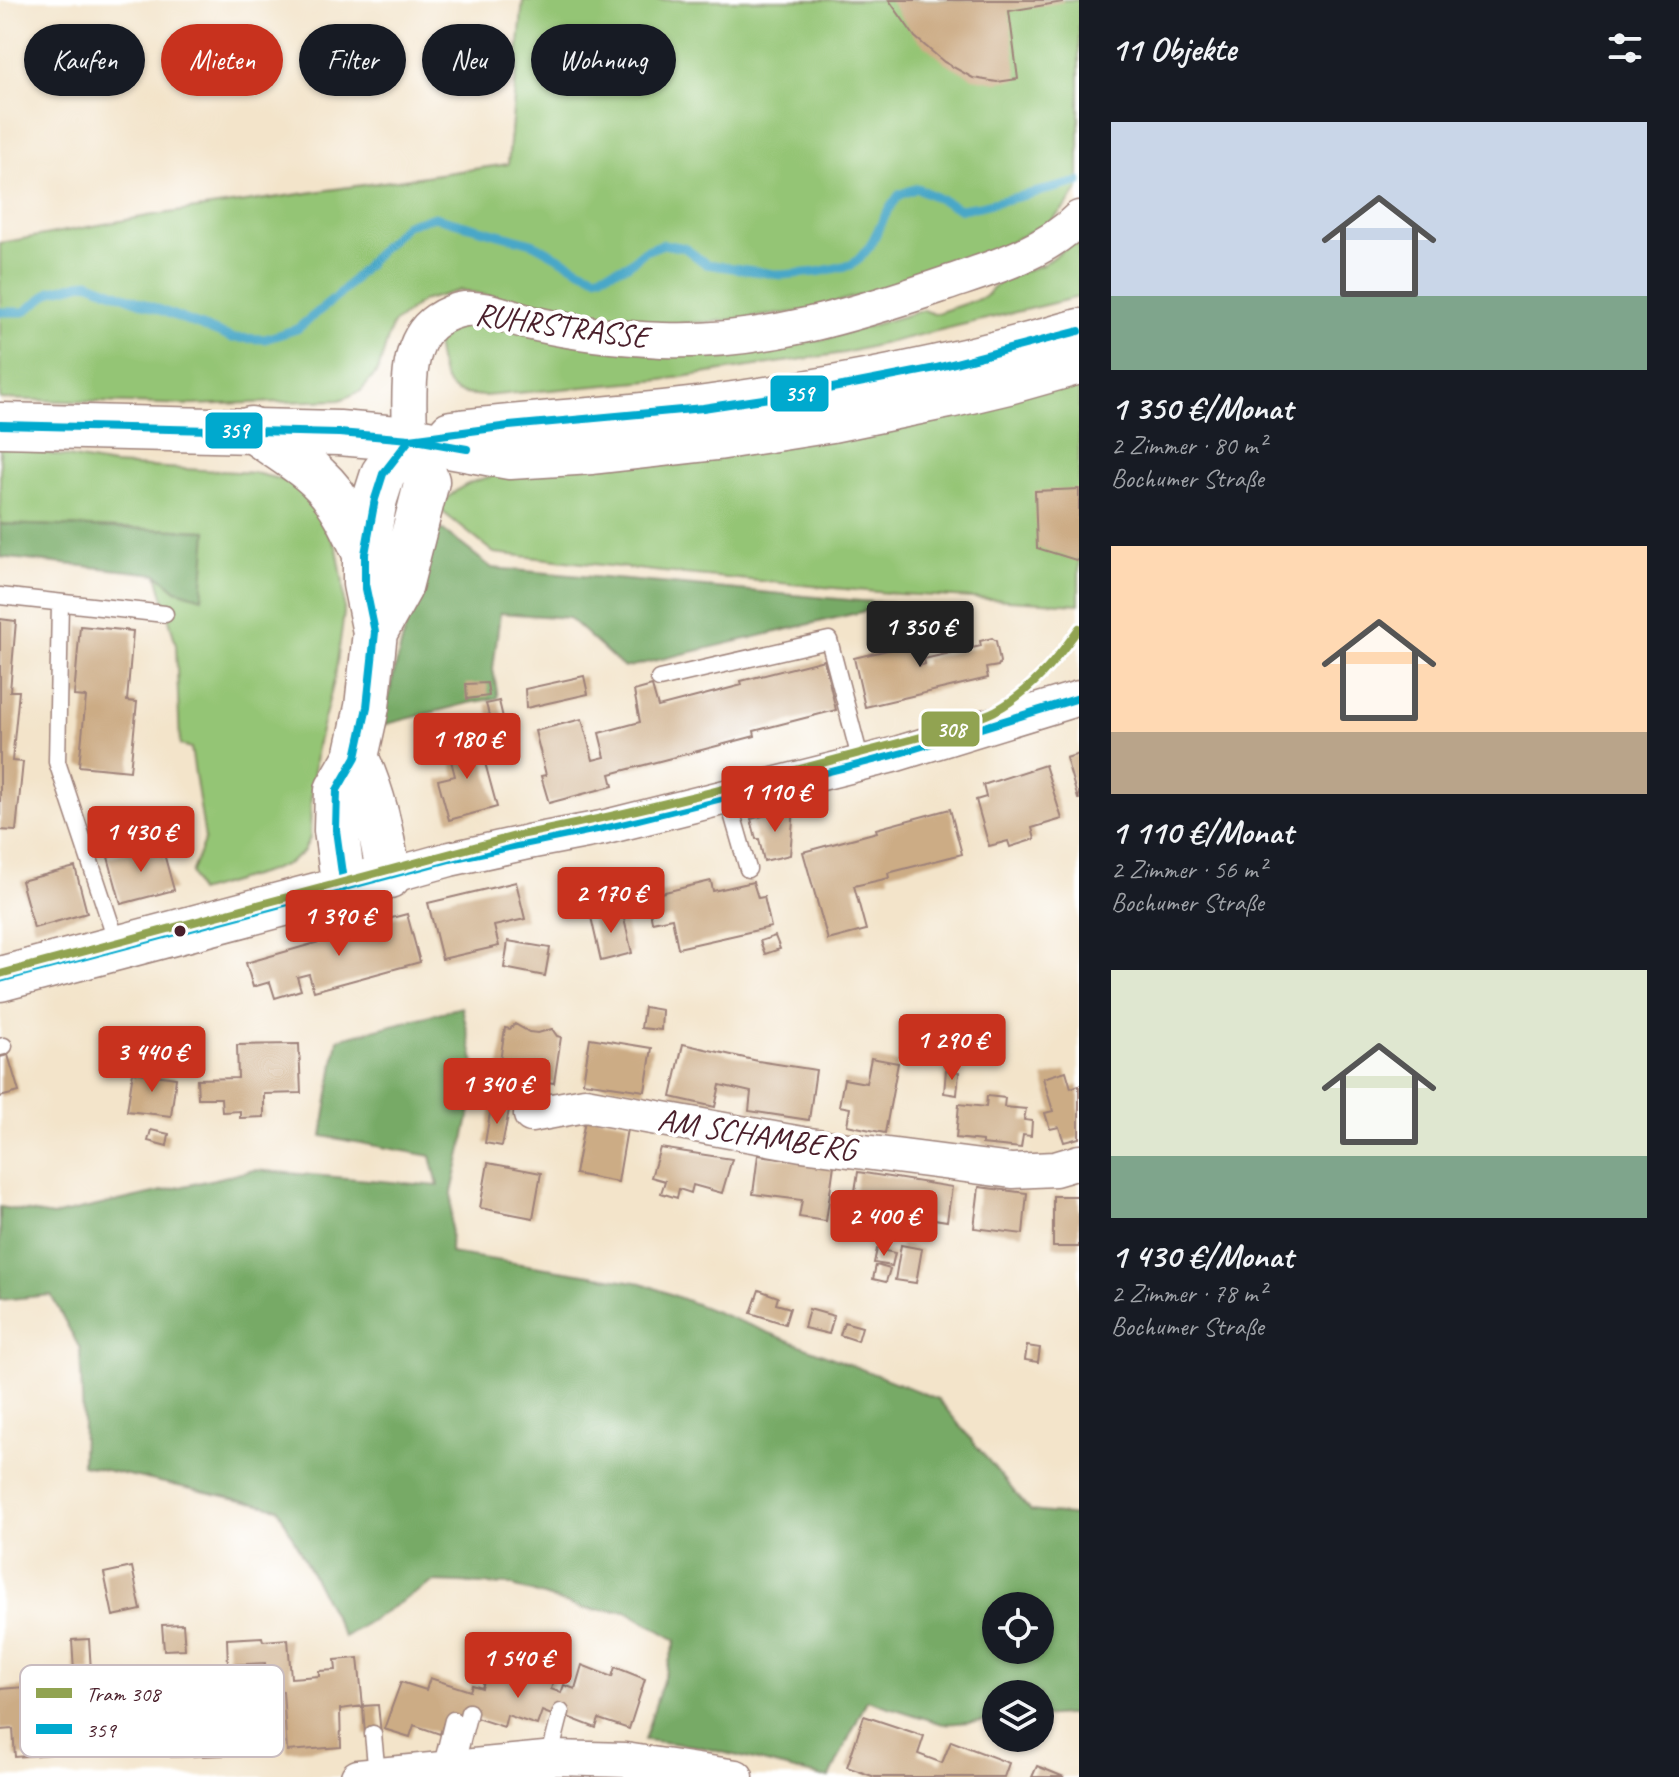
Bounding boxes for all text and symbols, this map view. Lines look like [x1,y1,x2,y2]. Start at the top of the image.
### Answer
chip: Kaufen [24,24,145,96]
chip: Mieten [161,24,283,96]
chip: Filter [299,24,406,96]
chip: Neu [422,24,515,96]
chip: Wohnung [531,24,676,96]
icon: filters [1603,26,1647,70]
text: 11 Objekte [1111,27,1236,70]
icon: home [1307,174,1451,318]
street label: RUHRSTRASSE [473,293,655,359]
line badge: 359 [769,374,830,413]
text: 359 [784,380,816,408]
text: 1 350 €/Monat [1111,386,1293,429]
line badge: 359 [204,411,264,450]
text: 359 [219,417,251,445]
text: 2 Zimmer · 80 m² [1111,429,1266,462]
text: Bochumer Straße [1111,462,1264,495]
icon: home [1307,598,1451,742]
pin: 1 350 € [846,601,994,669]
text: 1 350 € [885,610,955,643]
line badge: 308 [920,710,981,748]
pin: 1 180 € [393,713,541,781]
text: 308 [936,716,969,744]
text: 1 180 € [431,722,503,755]
pin: 1 110 € [701,766,849,834]
text: 1 110 € [739,775,811,808]
pin: 1 430 € [67,806,215,874]
text: 1 110 €/Monat [1111,810,1293,853]
text: 1 430 € [105,815,177,848]
text: 2 Zimmer · 56 m² [1111,853,1266,886]
pin: 2 170 € [537,867,685,935]
text: 2 170 € [576,876,646,909]
text: Bochumer Straße [1111,886,1264,919]
pin: 1 390 € [265,890,413,958]
text: 1 390 € [304,899,374,932]
unlabelled marker [172,923,188,939]
pin: 1 290 € [878,1014,1026,1082]
icon: home [1307,1022,1451,1166]
text: 1 290 € [917,1023,987,1056]
pin: 3 440 € [78,1026,226,1094]
text: 3 440 € [116,1035,188,1068]
pin: 1 340 € [423,1058,571,1126]
text: 1 340 € [461,1067,533,1100]
street label: AM SCHAMBERG [655,1099,862,1171]
pin: 2 400 € [810,1190,958,1258]
text: 2 400 € [848,1199,920,1232]
text: 1 430 €/Monat [1111,1234,1293,1277]
text: 2 Zimmer · 78 m² [1111,1277,1266,1310]
text: Bochumer Straße [1111,1310,1264,1343]
map controls [982,1592,1054,1752]
button: locate [982,1592,1054,1664]
pin: 1 540 € [444,1632,592,1700]
text: 1 540 € [483,1641,553,1674]
legend [20,1665,284,1757]
text: Tram 308 [86,1680,162,1708]
button: layers [982,1680,1054,1752]
text: 359 [86,1716,118,1744]

